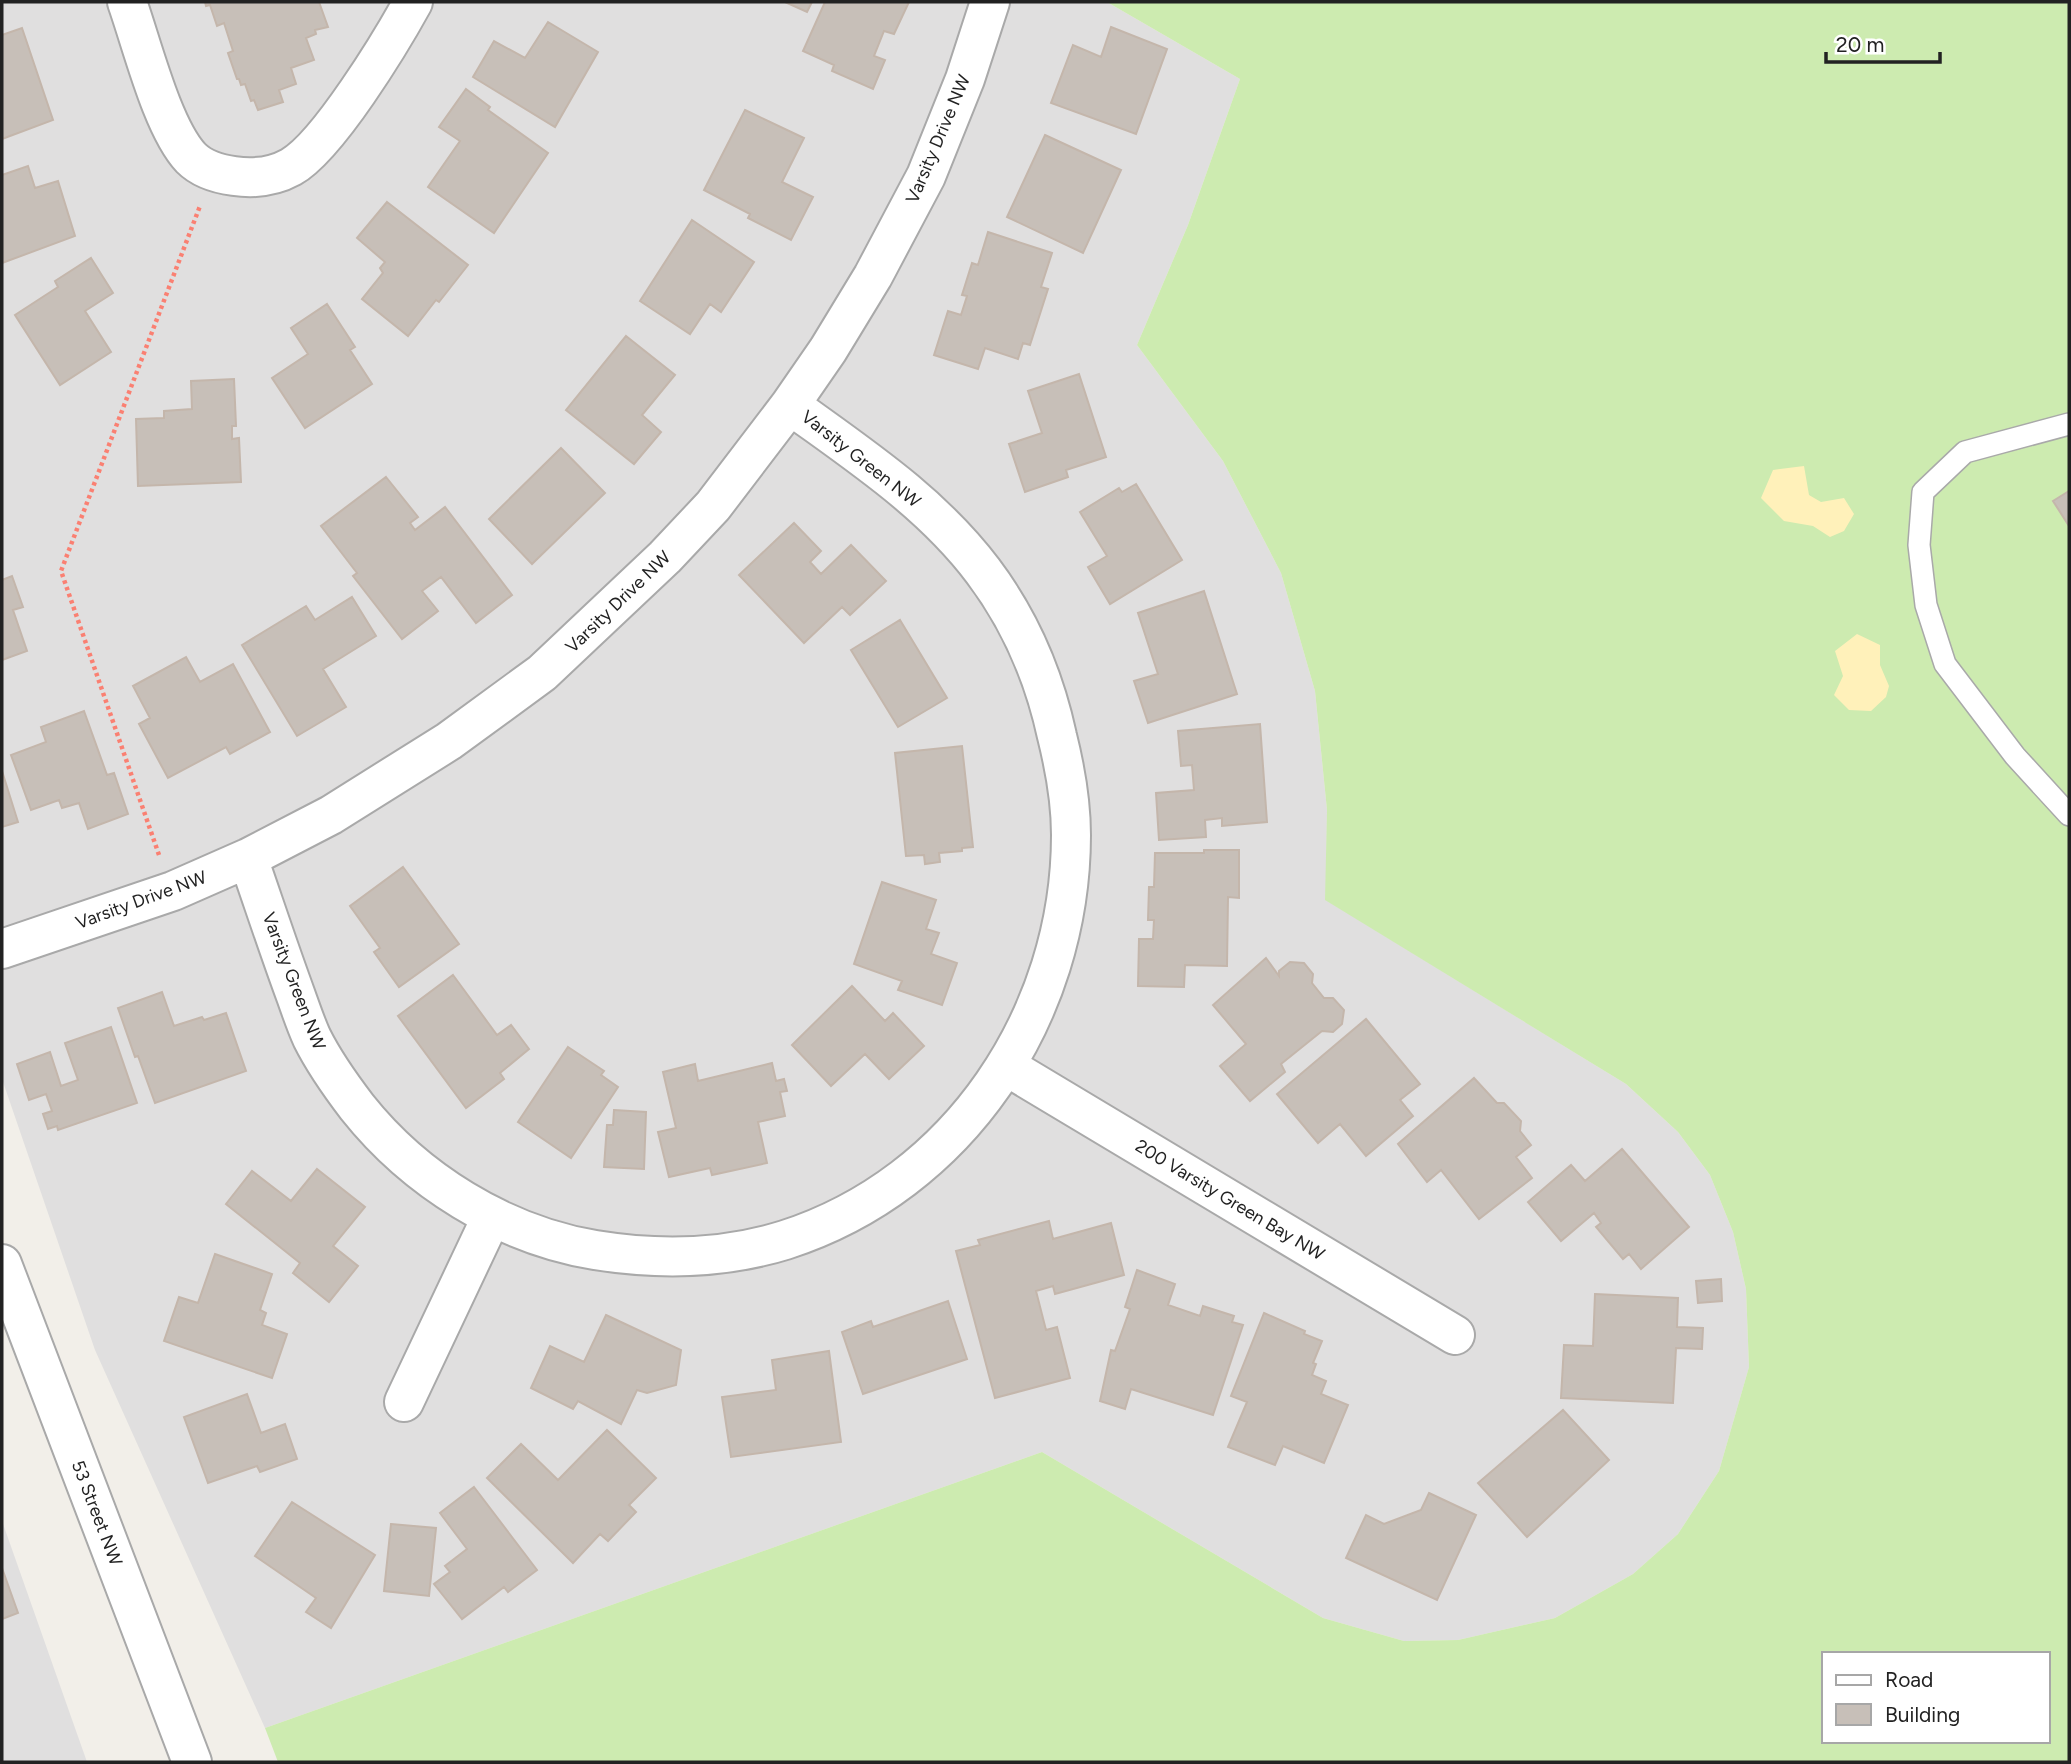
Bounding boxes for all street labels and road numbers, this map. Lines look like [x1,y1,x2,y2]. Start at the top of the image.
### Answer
street label: Varsity Drive NW [901,71,975,207]
street label: Varsity Green NW [797,406,926,513]
street label: Varsity Drive NW [561,546,676,658]
street label: Varsity Drive NW [73,866,210,934]
street label: Varsity Green NW [258,909,331,1053]
street label: 200 Varsity Green Bay NW [1131,1135,1329,1266]
street label: 53 Street NW [67,1457,127,1569]

